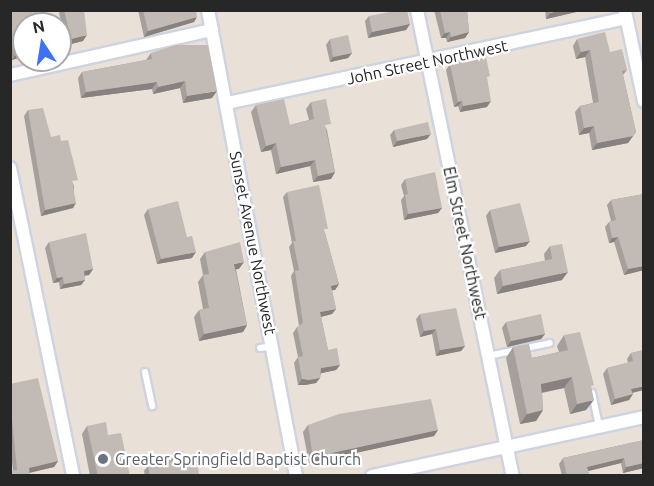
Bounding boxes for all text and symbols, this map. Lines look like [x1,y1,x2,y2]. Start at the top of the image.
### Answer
north arrow [12,12,72,72]
text: N [31,16,46,36]
street label: John Street Northwest [345,36,509,88]
street label: Sunset Avenue Northwest [226,150,280,336]
street label: Elm Street Northwest [439,165,491,321]
place label: Greater Springfield Baptist Church [115,449,361,469]
marker: Greater Springfield Baptist Church [96,452,110,466]

